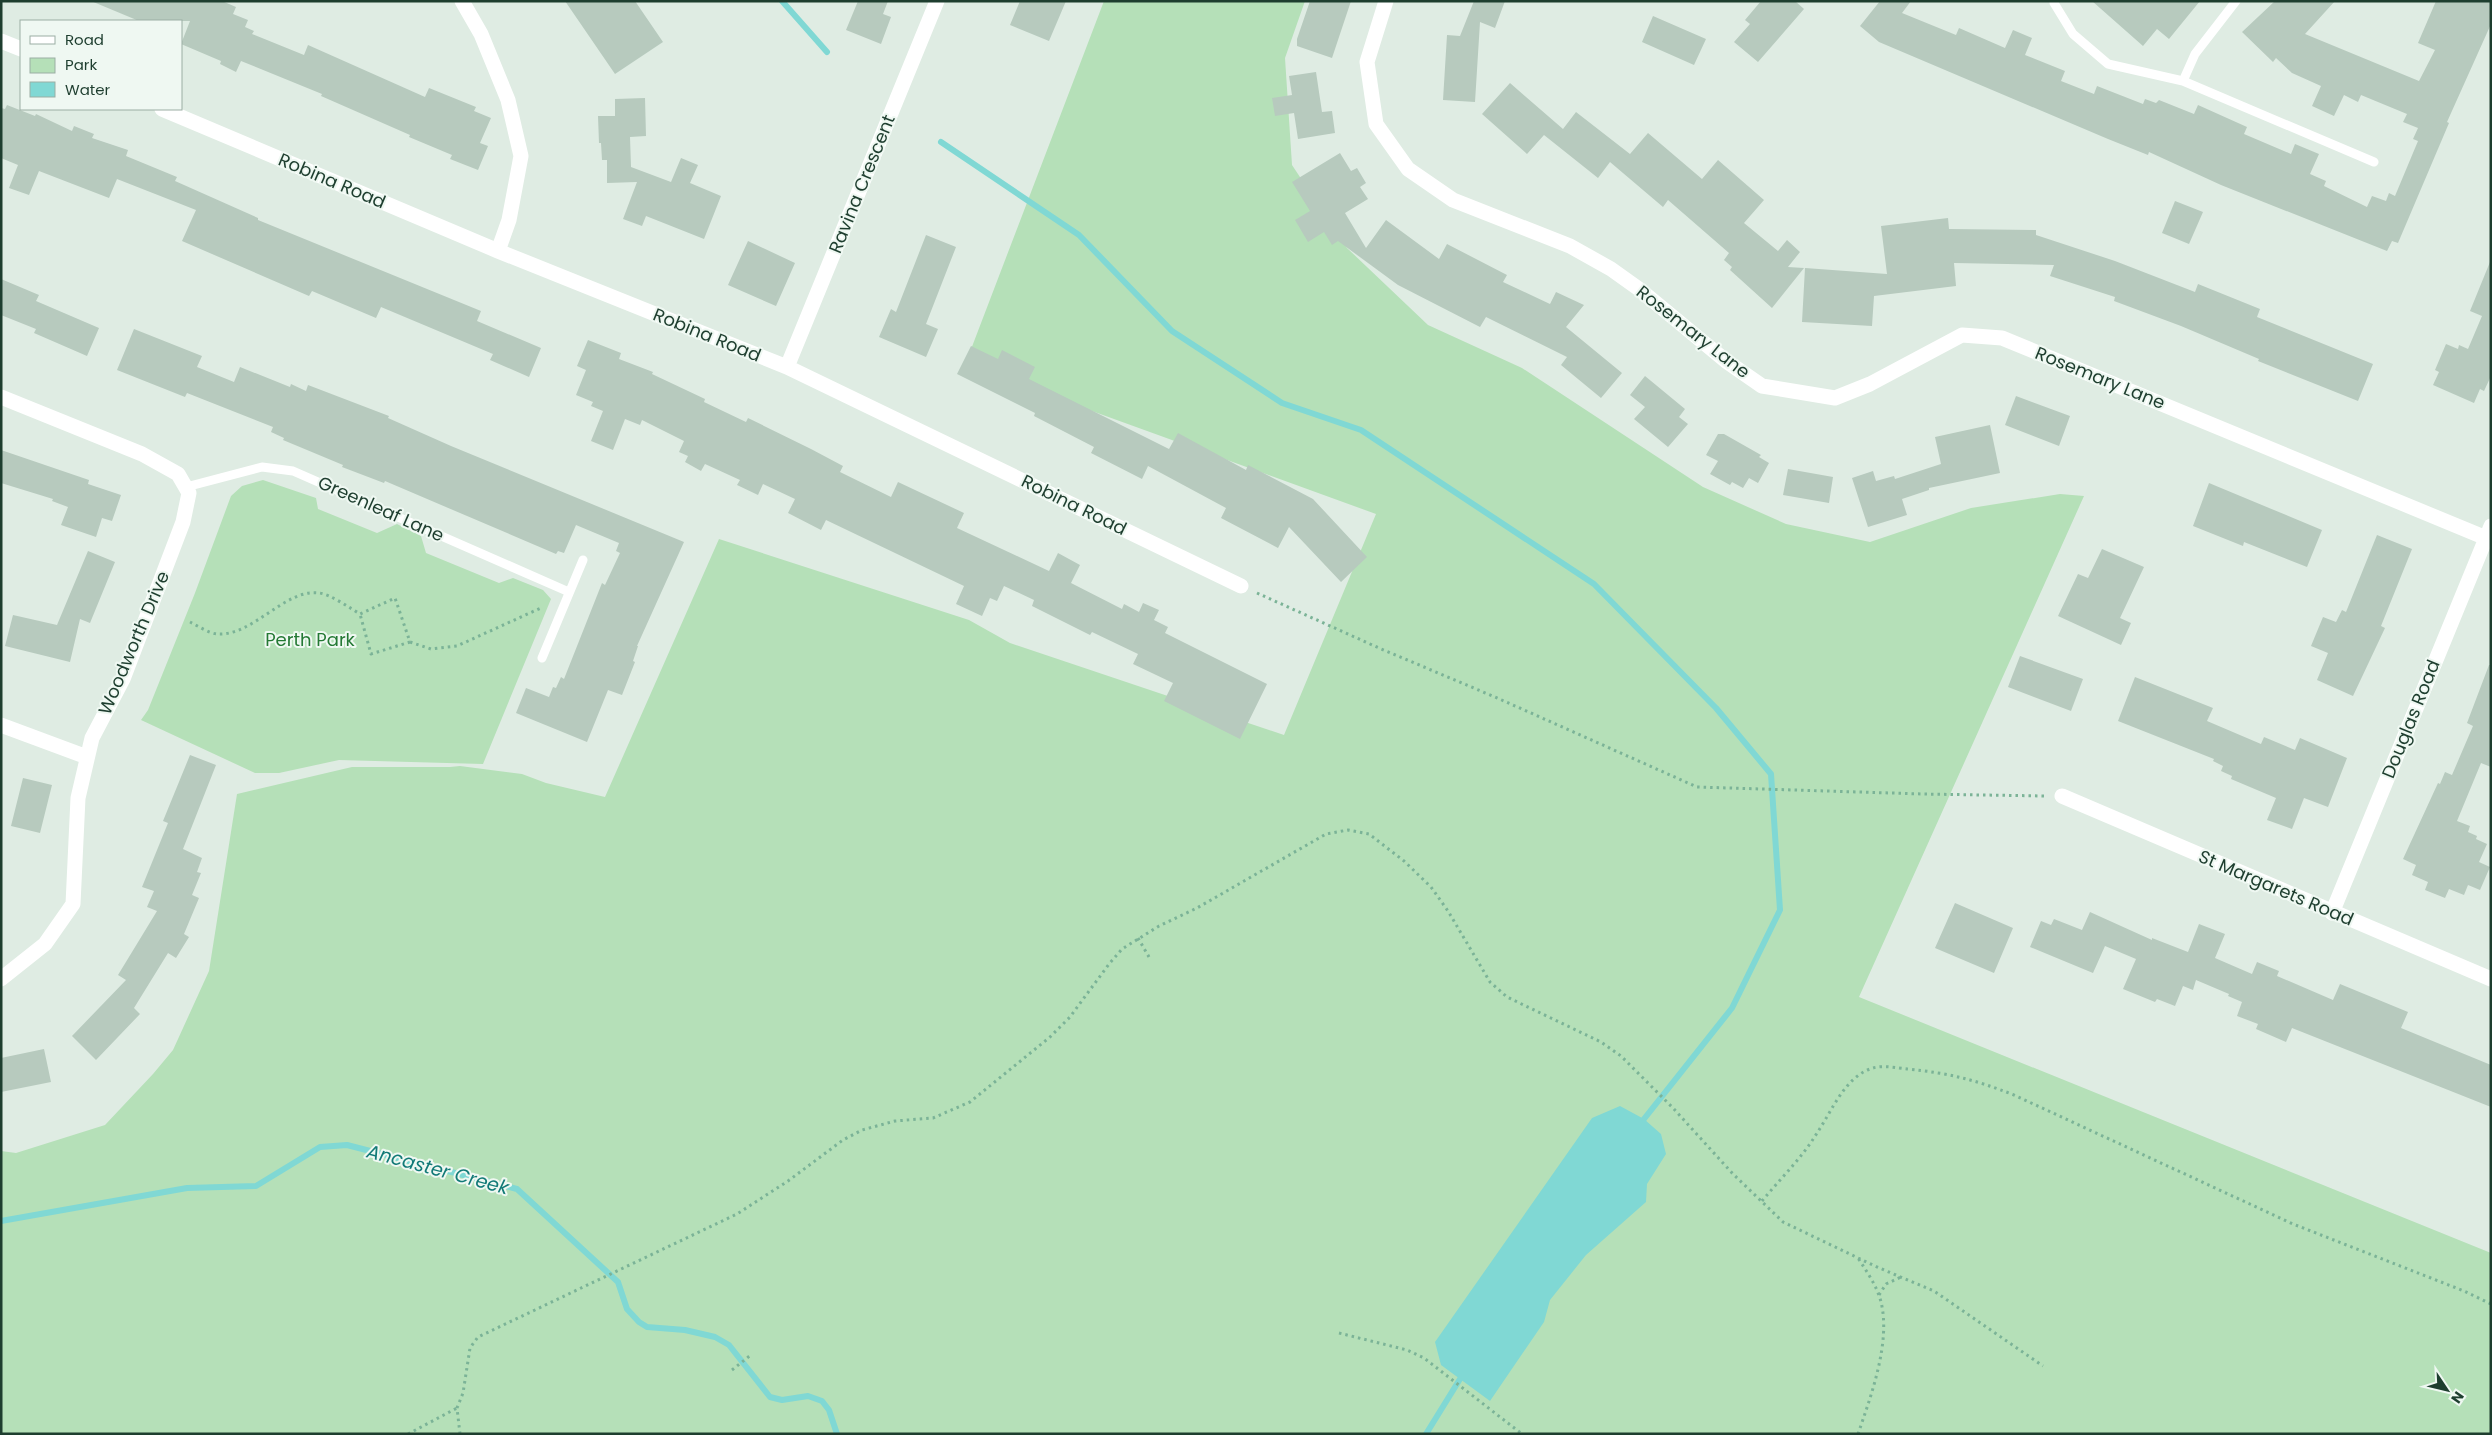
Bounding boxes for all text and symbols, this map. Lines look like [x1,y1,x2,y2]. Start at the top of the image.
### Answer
legend [20,20,182,110]
text: Road [65,29,104,50]
text: Park [65,54,97,75]
text: Water [65,79,111,100]
street label: Ravina Crescent [822,111,901,257]
street label: Robina Road [275,147,390,214]
street label: Rosemary Lane [1631,279,1755,384]
street label: Robina Road [649,302,765,368]
street label: Rosemary Lane [2032,340,2169,415]
street label: Robina Road [1017,468,1131,541]
street label: Greenleaf Lane [314,470,448,548]
street label: Woodworth Drive [92,567,175,718]
park label: Perth Park [265,627,356,652]
street label: Douglas Road [2375,656,2446,782]
street label: St Margarets Road [2195,844,2358,931]
water label: Ancaster Creek [363,1137,513,1202]
north arrow [2422,1365,2472,1415]
text: N [2446,1387,2469,1408]

